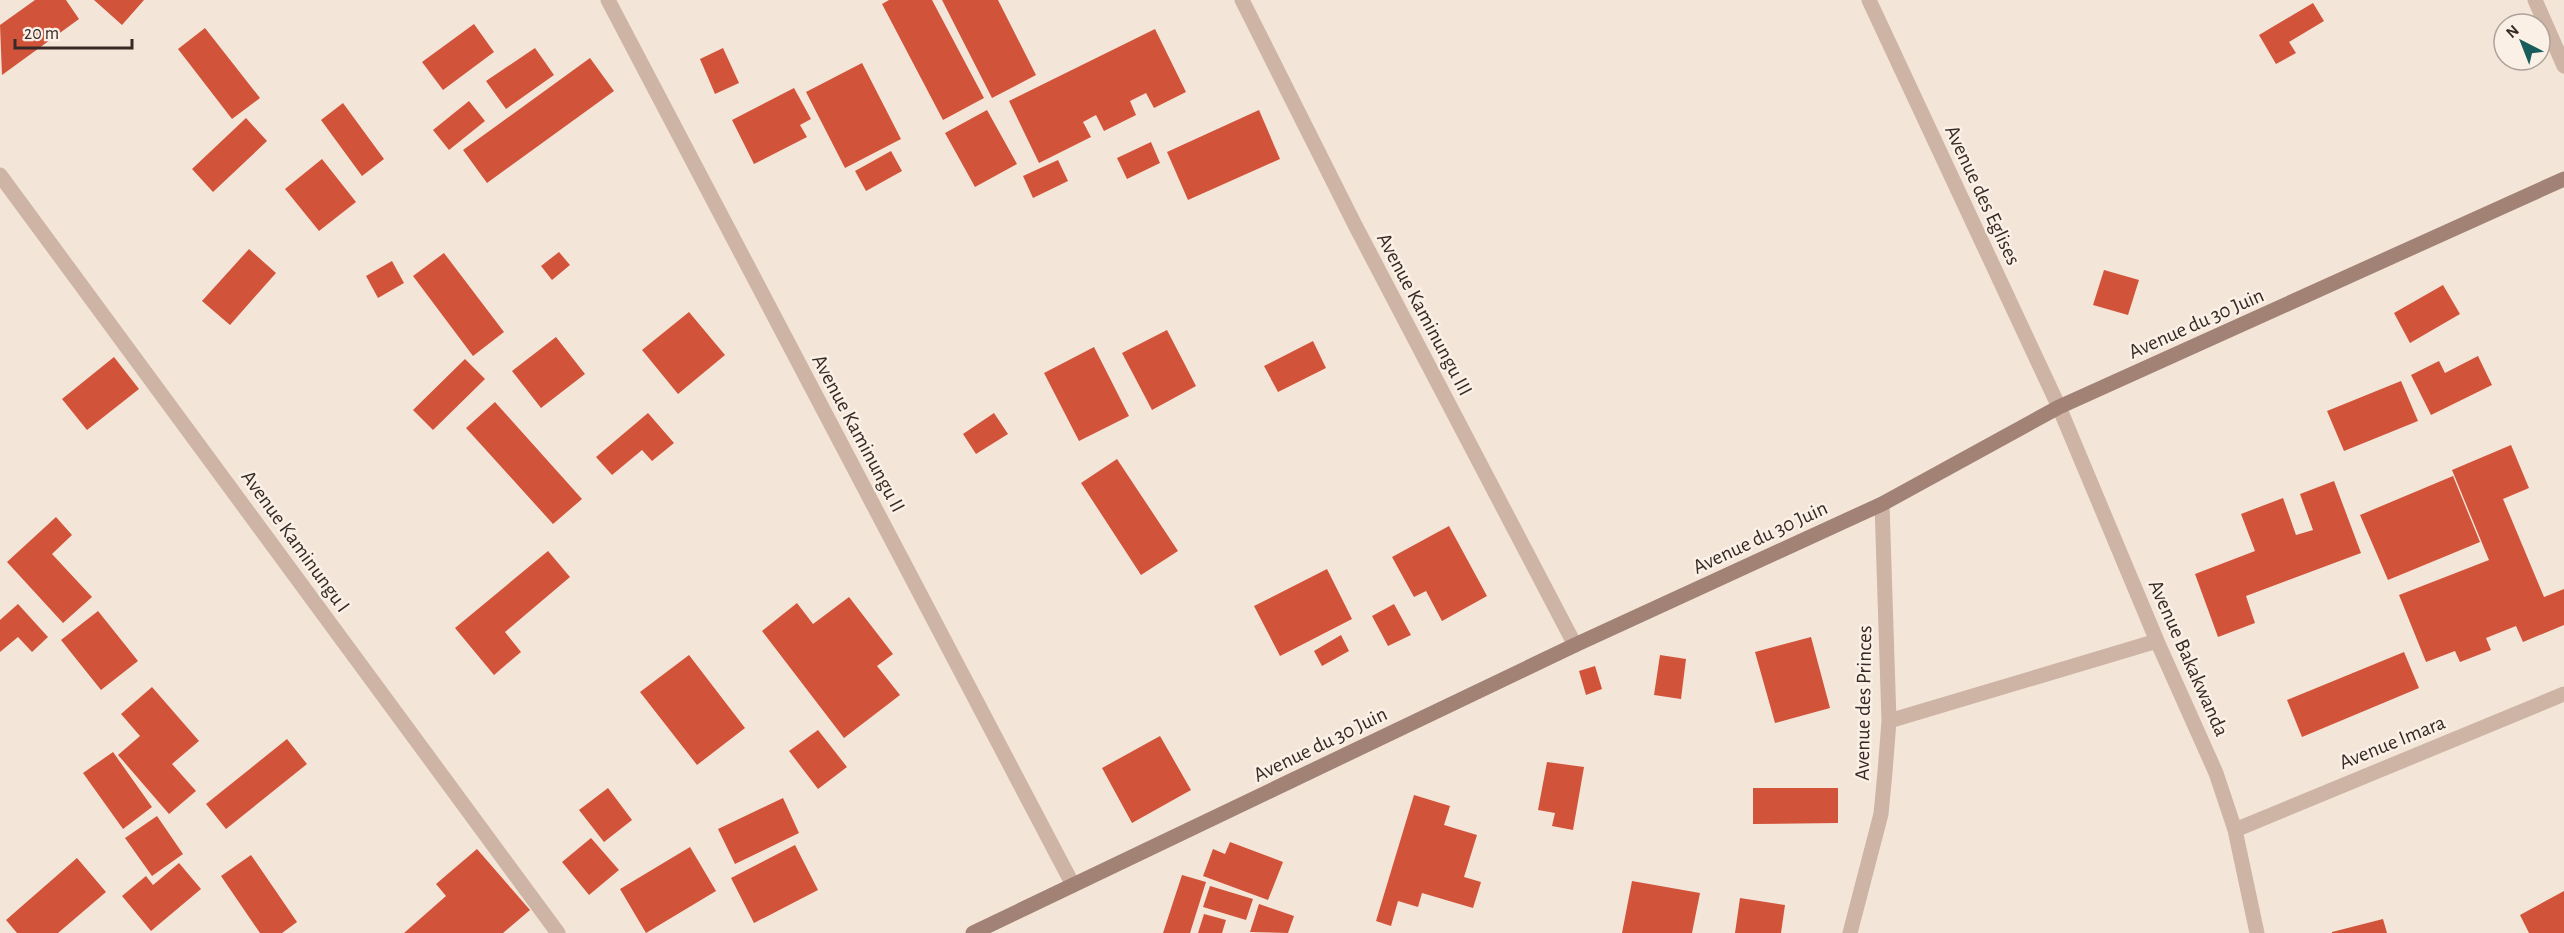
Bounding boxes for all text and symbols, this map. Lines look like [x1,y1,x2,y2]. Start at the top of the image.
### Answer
scale bar [15,12,132,50]
north arrow [2492,12,2552,72]
text: N [2503,22,2522,41]
text: 20 m [24,25,59,43]
street label: Avenue des Eglises [1941,122,2024,268]
street label: Avenue Kaminungu III [1373,229,1476,399]
street label: Avenue du 30 Juin [2125,284,2267,363]
street label: Avenue Kaminungu II [808,351,909,515]
street label: Avenue Kaminungu I [237,467,354,616]
street label: Avenue du 30 Juin [1690,497,1831,578]
street label: Avenue Bakakwanda [2145,577,2233,740]
street label: Avenue des Princes [1852,625,1875,781]
street label: Avenue du 30 Juin [1250,703,1390,786]
street label: Avenue Imara [2336,712,2449,773]

